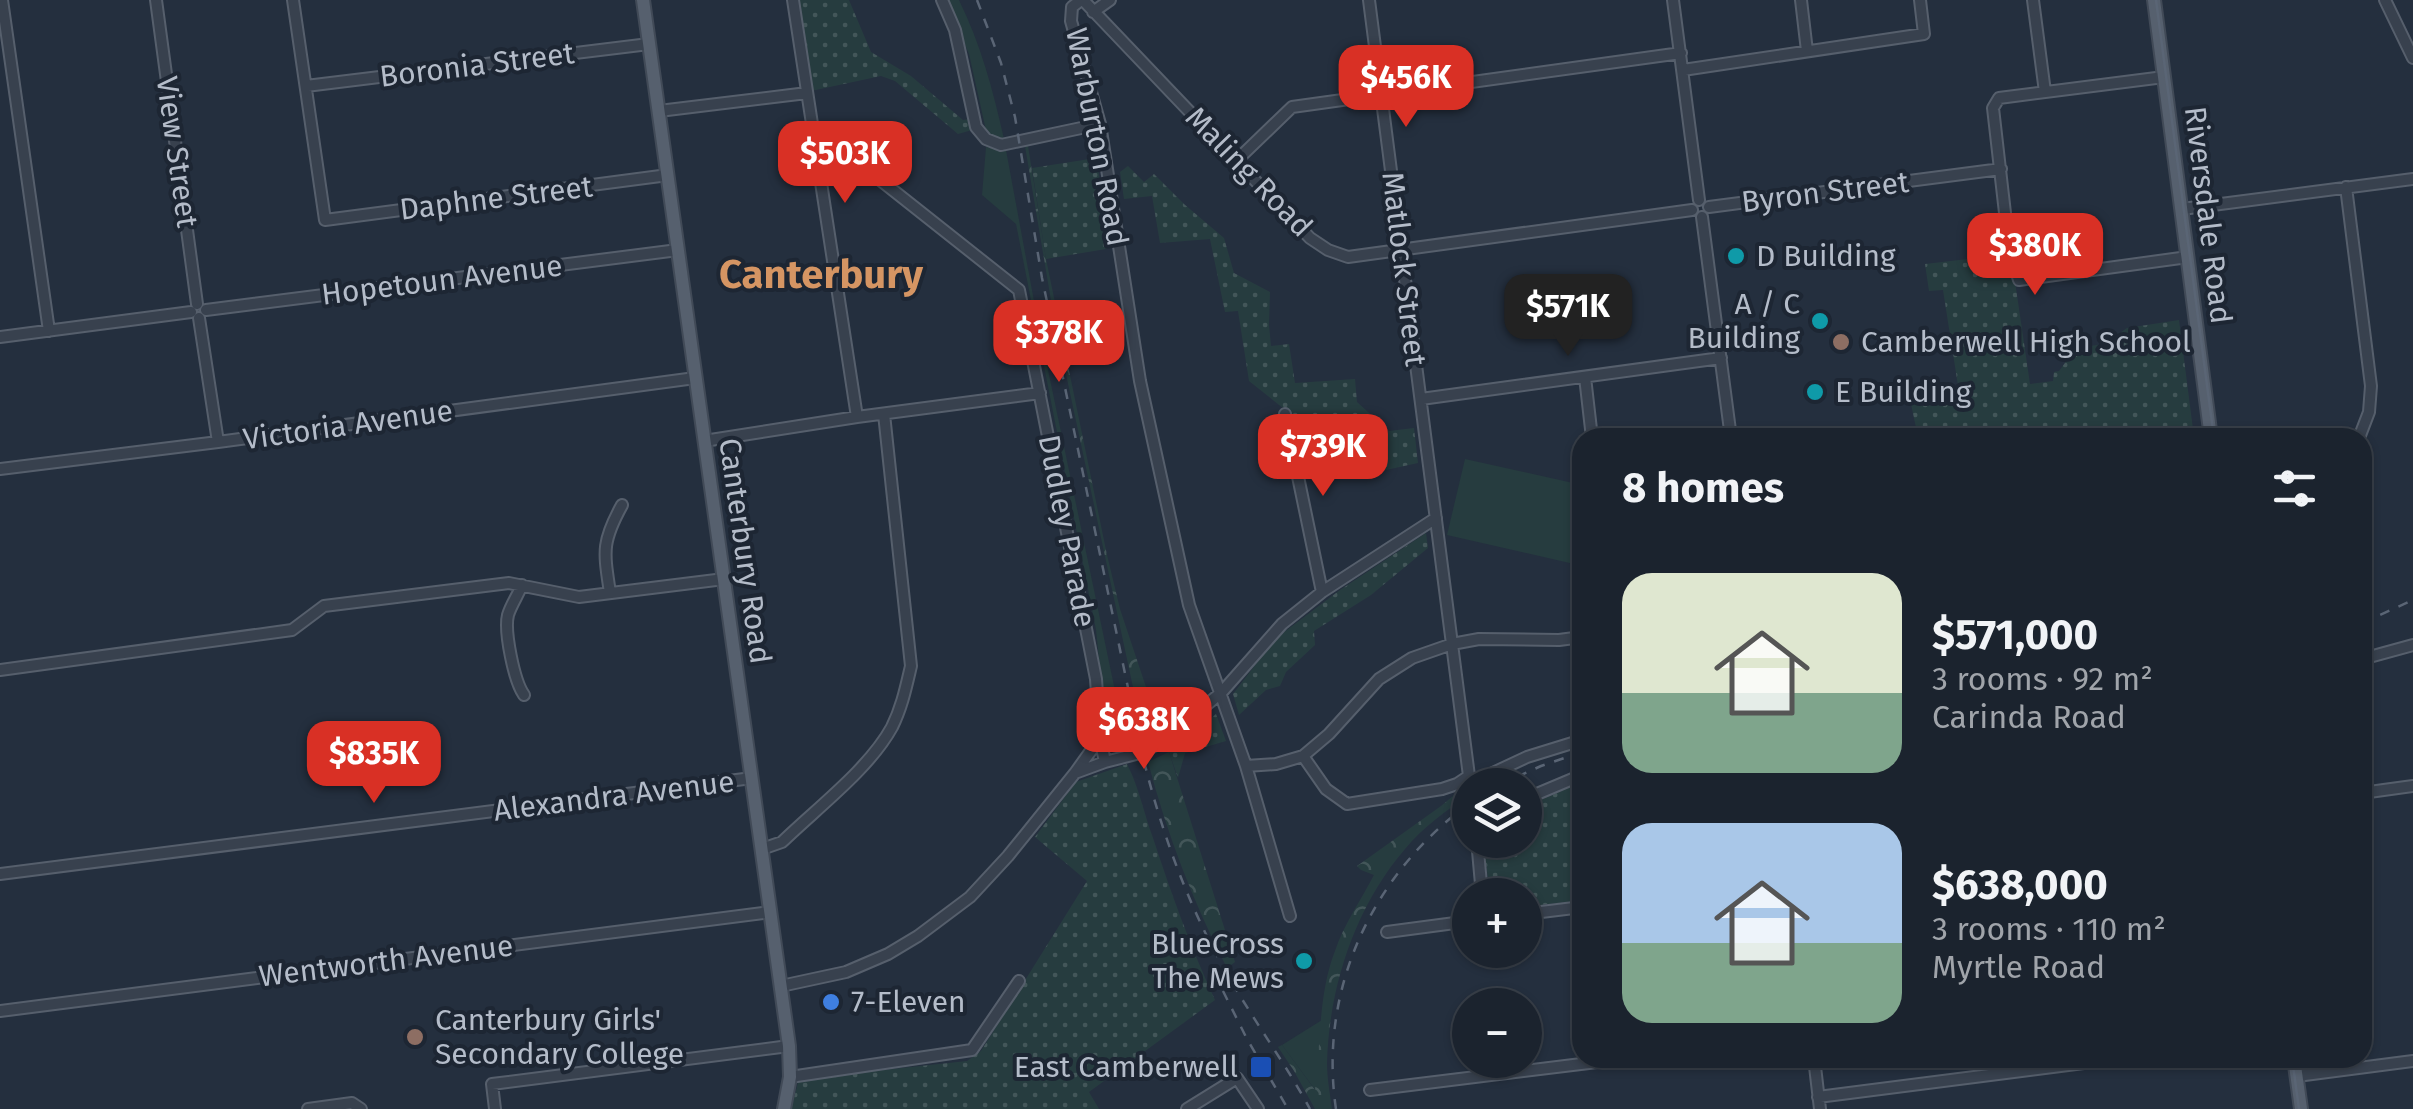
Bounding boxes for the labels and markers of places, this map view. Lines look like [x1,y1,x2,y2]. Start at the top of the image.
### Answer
pin: $456K [1336,45,1476,130]
pin: $503K [775,121,915,206]
pin: $380K [1965,213,2105,298]
place label: D Building [1756,238,1896,274]
marker: D Building [1725,245,1747,267]
pin: $571K [1498,274,1638,359]
place label: A / C Building [1688,286,1800,356]
pin: $378K [989,300,1129,385]
marker: A / C Building [1809,310,1831,332]
place label: Camberwell High School [1861,324,2191,360]
marker: Camberwell High School [1830,331,1852,353]
place label: E Building [1835,374,1972,410]
marker: E Building [1804,381,1826,403]
pin: $739K [1253,414,1393,499]
pin: $638K [1074,687,1214,772]
pin: $835K [304,721,444,806]
place label: BlueCross The Mews [1151,926,1284,996]
marker: BlueCross The Mews [1293,950,1315,972]
place label: 7-Eleven [851,984,966,1020]
marker: 7-Eleven [820,991,842,1013]
place label: Canterbury Girls' Secondary College [435,1002,684,1072]
marker: Canterbury Girls' Secondary College [404,1026,426,1048]
place label: East Camberwell [1014,1049,1238,1085]
marker: East Camberwell [1248,1054,1274,1080]

